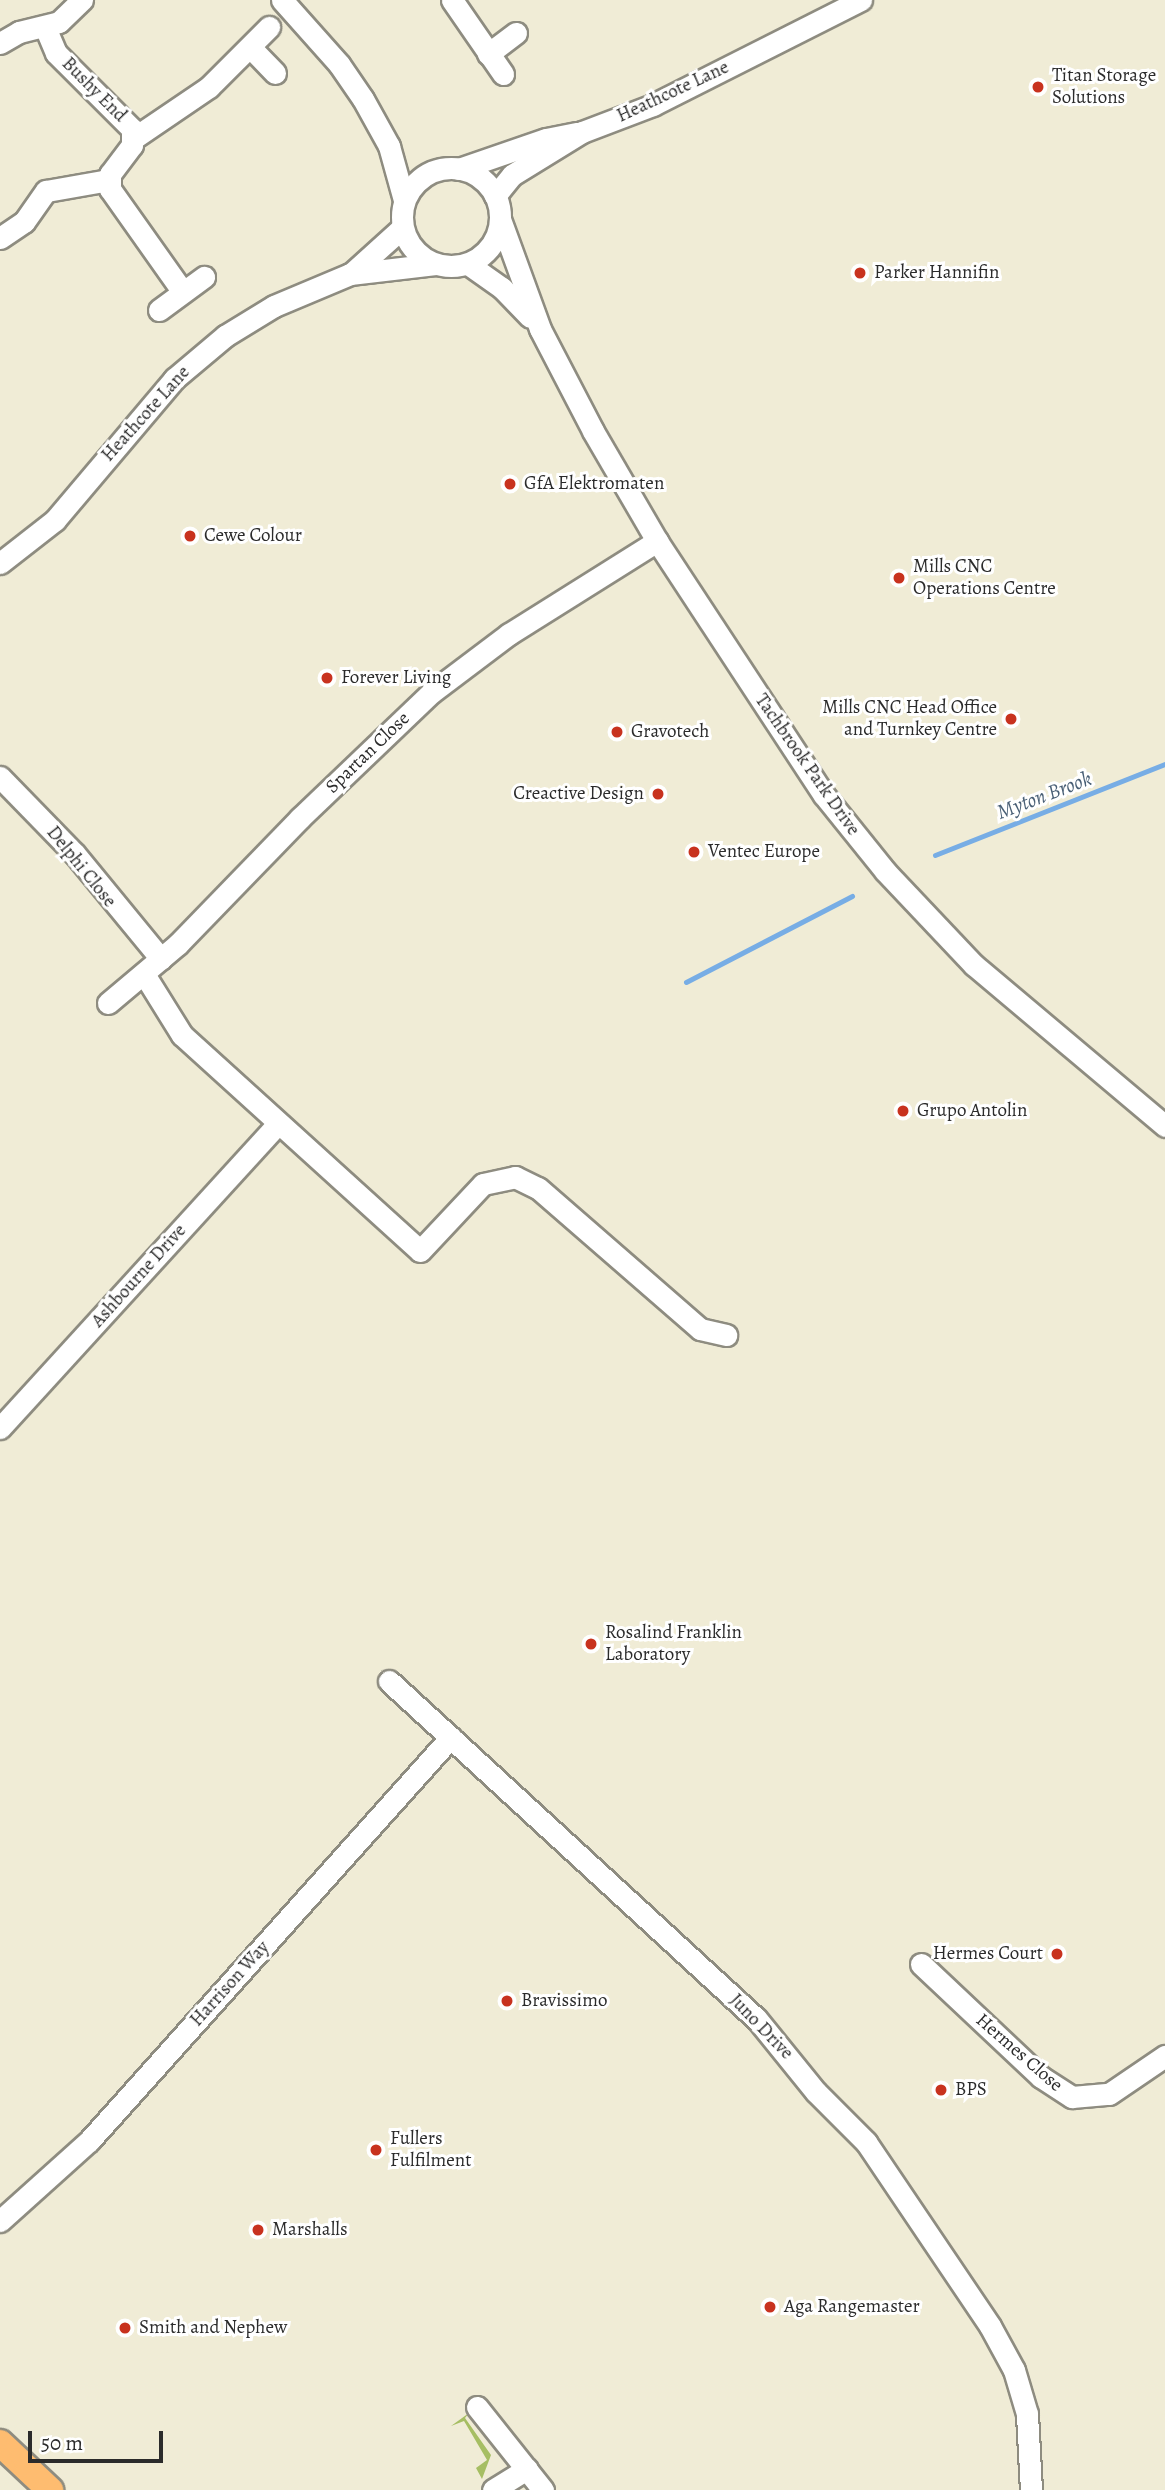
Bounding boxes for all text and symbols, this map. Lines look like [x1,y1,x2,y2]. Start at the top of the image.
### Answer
street label: Bushy End [57,53,131,127]
street label: Heathcote Lane [613,56,733,128]
place label: Titan Storage Solutions [1052,65,1156,109]
marker: Titan Storage Solutions [1030,79,1046,95]
place label: Parker Hannifin [874,262,999,284]
marker: Parker Hannifin [852,265,868,281]
street label: Heathcote Lane [97,361,195,467]
place label: GfA Elektromaten [524,473,664,495]
marker: GfA Elektromaten [502,476,518,492]
place label: Cewe Colour [204,525,302,547]
marker: Cewe Colour [182,528,198,544]
place label: Mills CNC Operations Centre [913,556,1056,600]
marker: Mills CNC Operations Centre [891,570,907,586]
place label: Forever Living [341,667,451,689]
marker: Forever Living [319,670,335,686]
street label: Tachbrook Park Drive [750,690,864,840]
place label: Mills CNC Head Office and Turnkey Centre [822,697,997,741]
street label: Spartan Close [321,707,415,799]
marker: Mills CNC Head Office and Turnkey Centre [1003,711,1019,727]
place label: Gravotech [631,721,709,743]
marker: Gravotech [609,724,625,740]
water label: Myton Brook [993,765,1095,825]
place label: Creactive Design [513,783,644,805]
marker: Creactive Design [650,786,666,802]
street label: Delphi Close [41,822,121,912]
place label: Ventec Europe [708,841,820,863]
marker: Ventec Europe [686,844,702,860]
place label: Grupo Antolin [917,1100,1027,1122]
marker: Grupo Antolin [895,1103,911,1119]
street label: Ashbourne Drive [87,1220,191,1332]
place label: Rosalind Franklin Laboratory [605,1622,742,1666]
marker: Rosalind Franklin Laboratory [583,1636,599,1652]
street label: Harrison Way [186,1937,274,2031]
place label: Hermes Court [933,1943,1043,1965]
marker: Hermes Court [1049,1946,1065,1962]
place label: Bravissimo [521,1990,607,2012]
street label: Juno Drive [724,1990,798,2064]
marker: Bravissimo [499,1993,515,2009]
street label: Hermes Close [971,2009,1067,2097]
place label: BPS [955,2079,987,2101]
marker: BPS [933,2082,949,2098]
place label: Fullers Fulfilment [390,2128,471,2172]
marker: Fullers Fulfilment [368,2142,384,2158]
place label: Marshalls [272,2219,348,2241]
marker: Marshalls [250,2222,266,2238]
place label: Aga Rangemaster [784,2296,920,2318]
marker: Aga Rangemaster [762,2299,778,2315]
place label: Smith and Nephew [139,2317,287,2339]
marker: Smith and Nephew [117,2320,133,2336]
scale bar [32,2416,166,2460]
text: 50 m [41,2429,83,2457]

